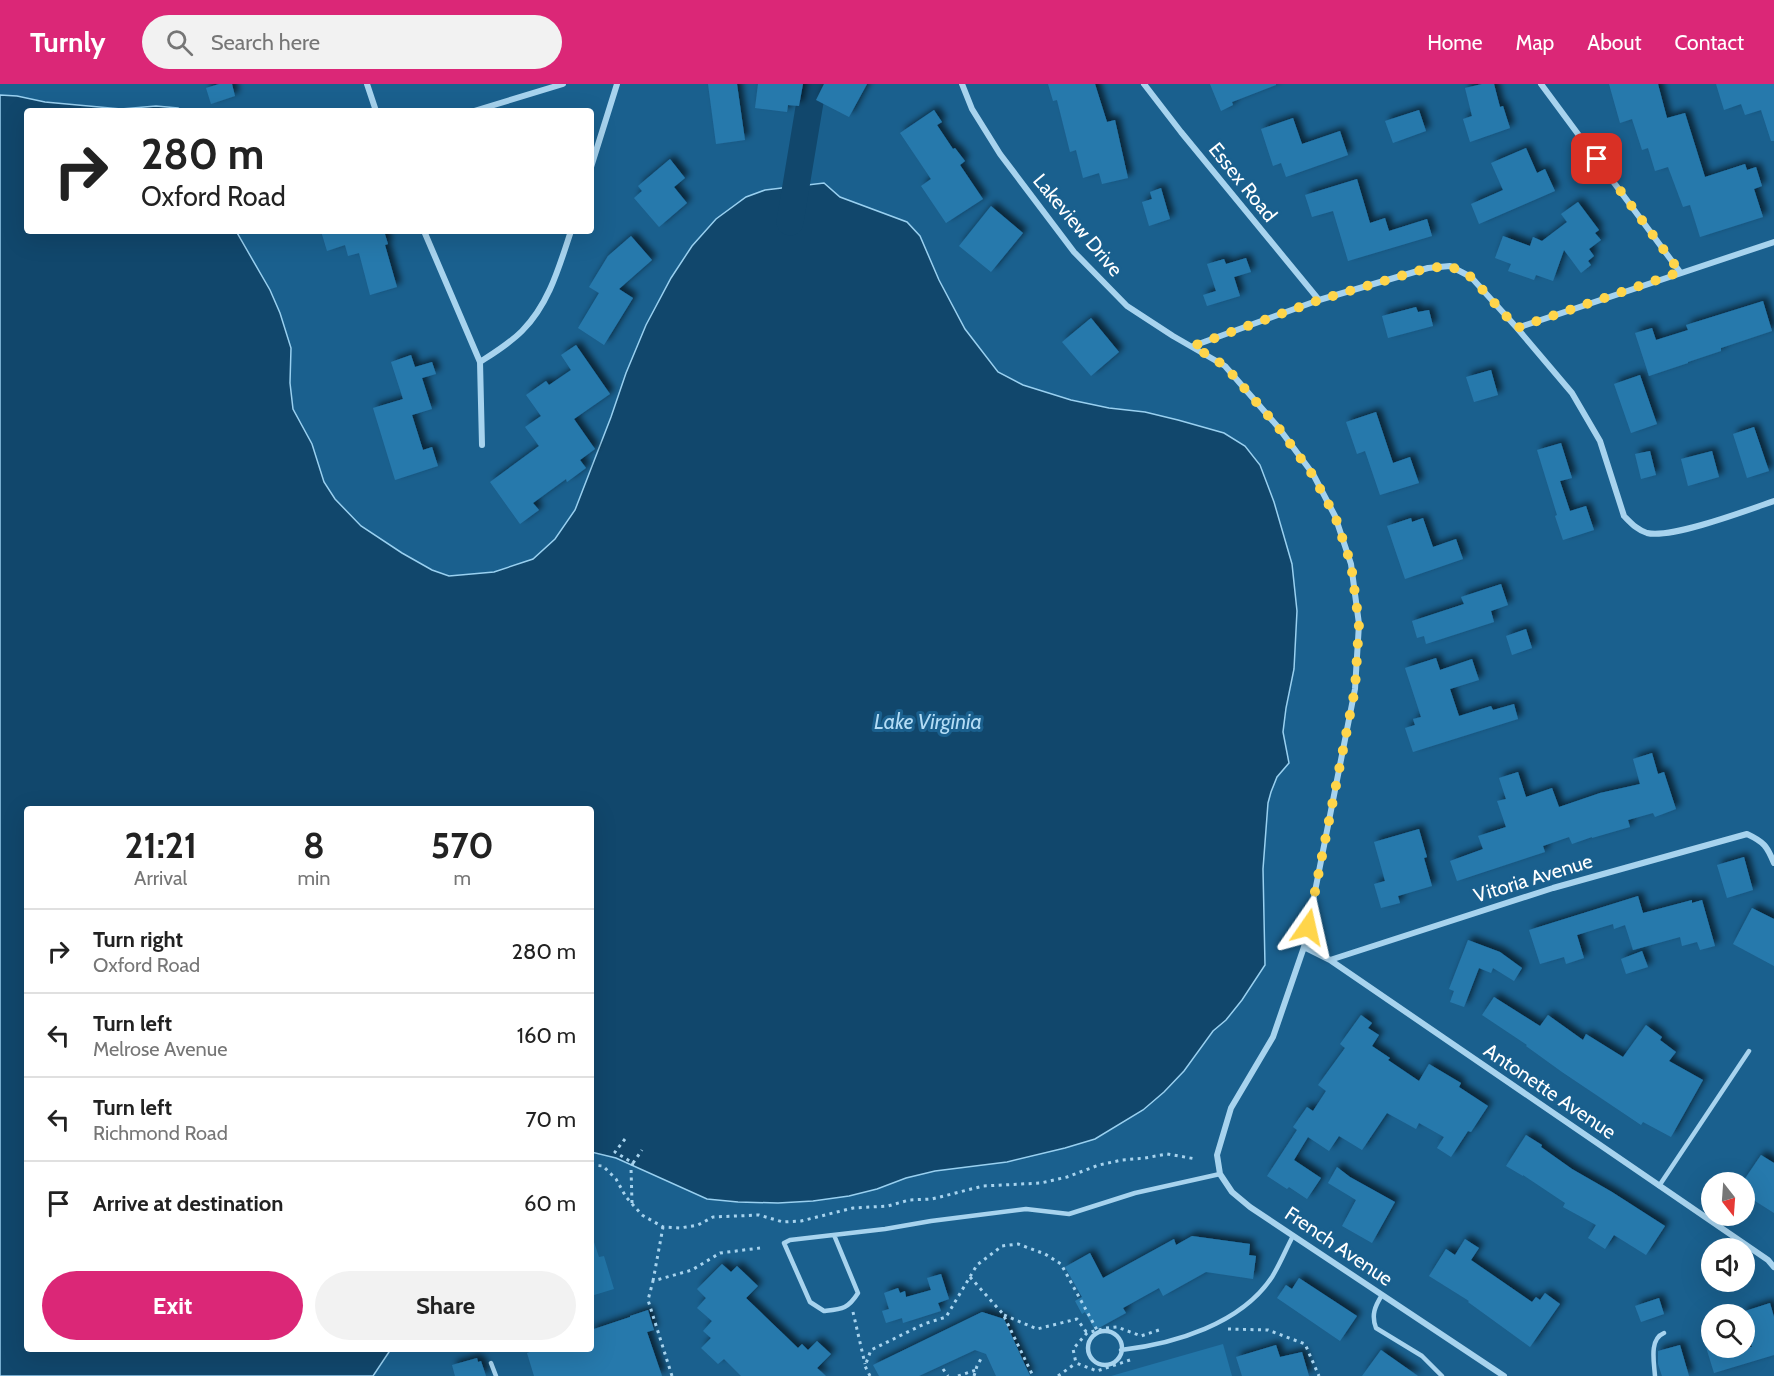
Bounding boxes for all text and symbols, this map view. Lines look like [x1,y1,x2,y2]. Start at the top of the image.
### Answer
search box [142,15,562,69]
text: Turnly [30,25,106,59]
icon: search [163,26,196,59]
text: Search here [211,29,320,56]
text: Home [1427,30,1483,55]
text: Map [1516,30,1554,55]
text: About [1587,30,1641,55]
text: Contact [1674,30,1744,55]
text: 280 m [141,128,264,180]
icon: right [42,132,120,210]
pin [1571,133,1622,184]
street label: Essex Road [1204,138,1282,226]
icon: arrive [1580,142,1613,175]
street label: Lakeview Drive [1028,169,1128,281]
text: Oxford Road [141,180,286,213]
water label: Lake Virginia [874,709,982,734]
text: 21:21 [124,823,197,867]
text: 8 [303,823,325,867]
text: 570 [431,823,494,867]
street label: Vitoria Avenue [1471,849,1595,907]
text: Arrival [134,866,187,890]
text: min [297,866,330,890]
text: m [453,866,471,890]
position arrow [1276,895,1340,959]
text: Turn right [93,926,183,953]
icon: right [42,935,75,968]
text: 280 m [512,938,576,965]
text: Oxford Road [93,953,200,977]
text: Turn left [93,1010,172,1037]
icon: left [42,1019,75,1052]
text: 160 m [517,1022,576,1049]
text: Melrose Avenue [93,1037,227,1061]
street label: Antonette Avenue [1479,1038,1621,1144]
text: Turn left [93,1094,172,1121]
icon: left [42,1103,75,1136]
text: 70 m [526,1106,576,1133]
text: Richmond Road [93,1121,228,1145]
north arrow [1701,1172,1755,1226]
map controls [1701,1172,1755,1358]
icon: arrive [42,1187,75,1220]
text: Arrive at destination [93,1190,283,1217]
text: 60 m [524,1190,576,1217]
street label: French Avenue [1281,1201,1397,1291]
button: sound [1701,1238,1755,1292]
button: Exit [42,1271,303,1340]
button: Share [315,1271,576,1340]
button: search [1701,1304,1755,1358]

